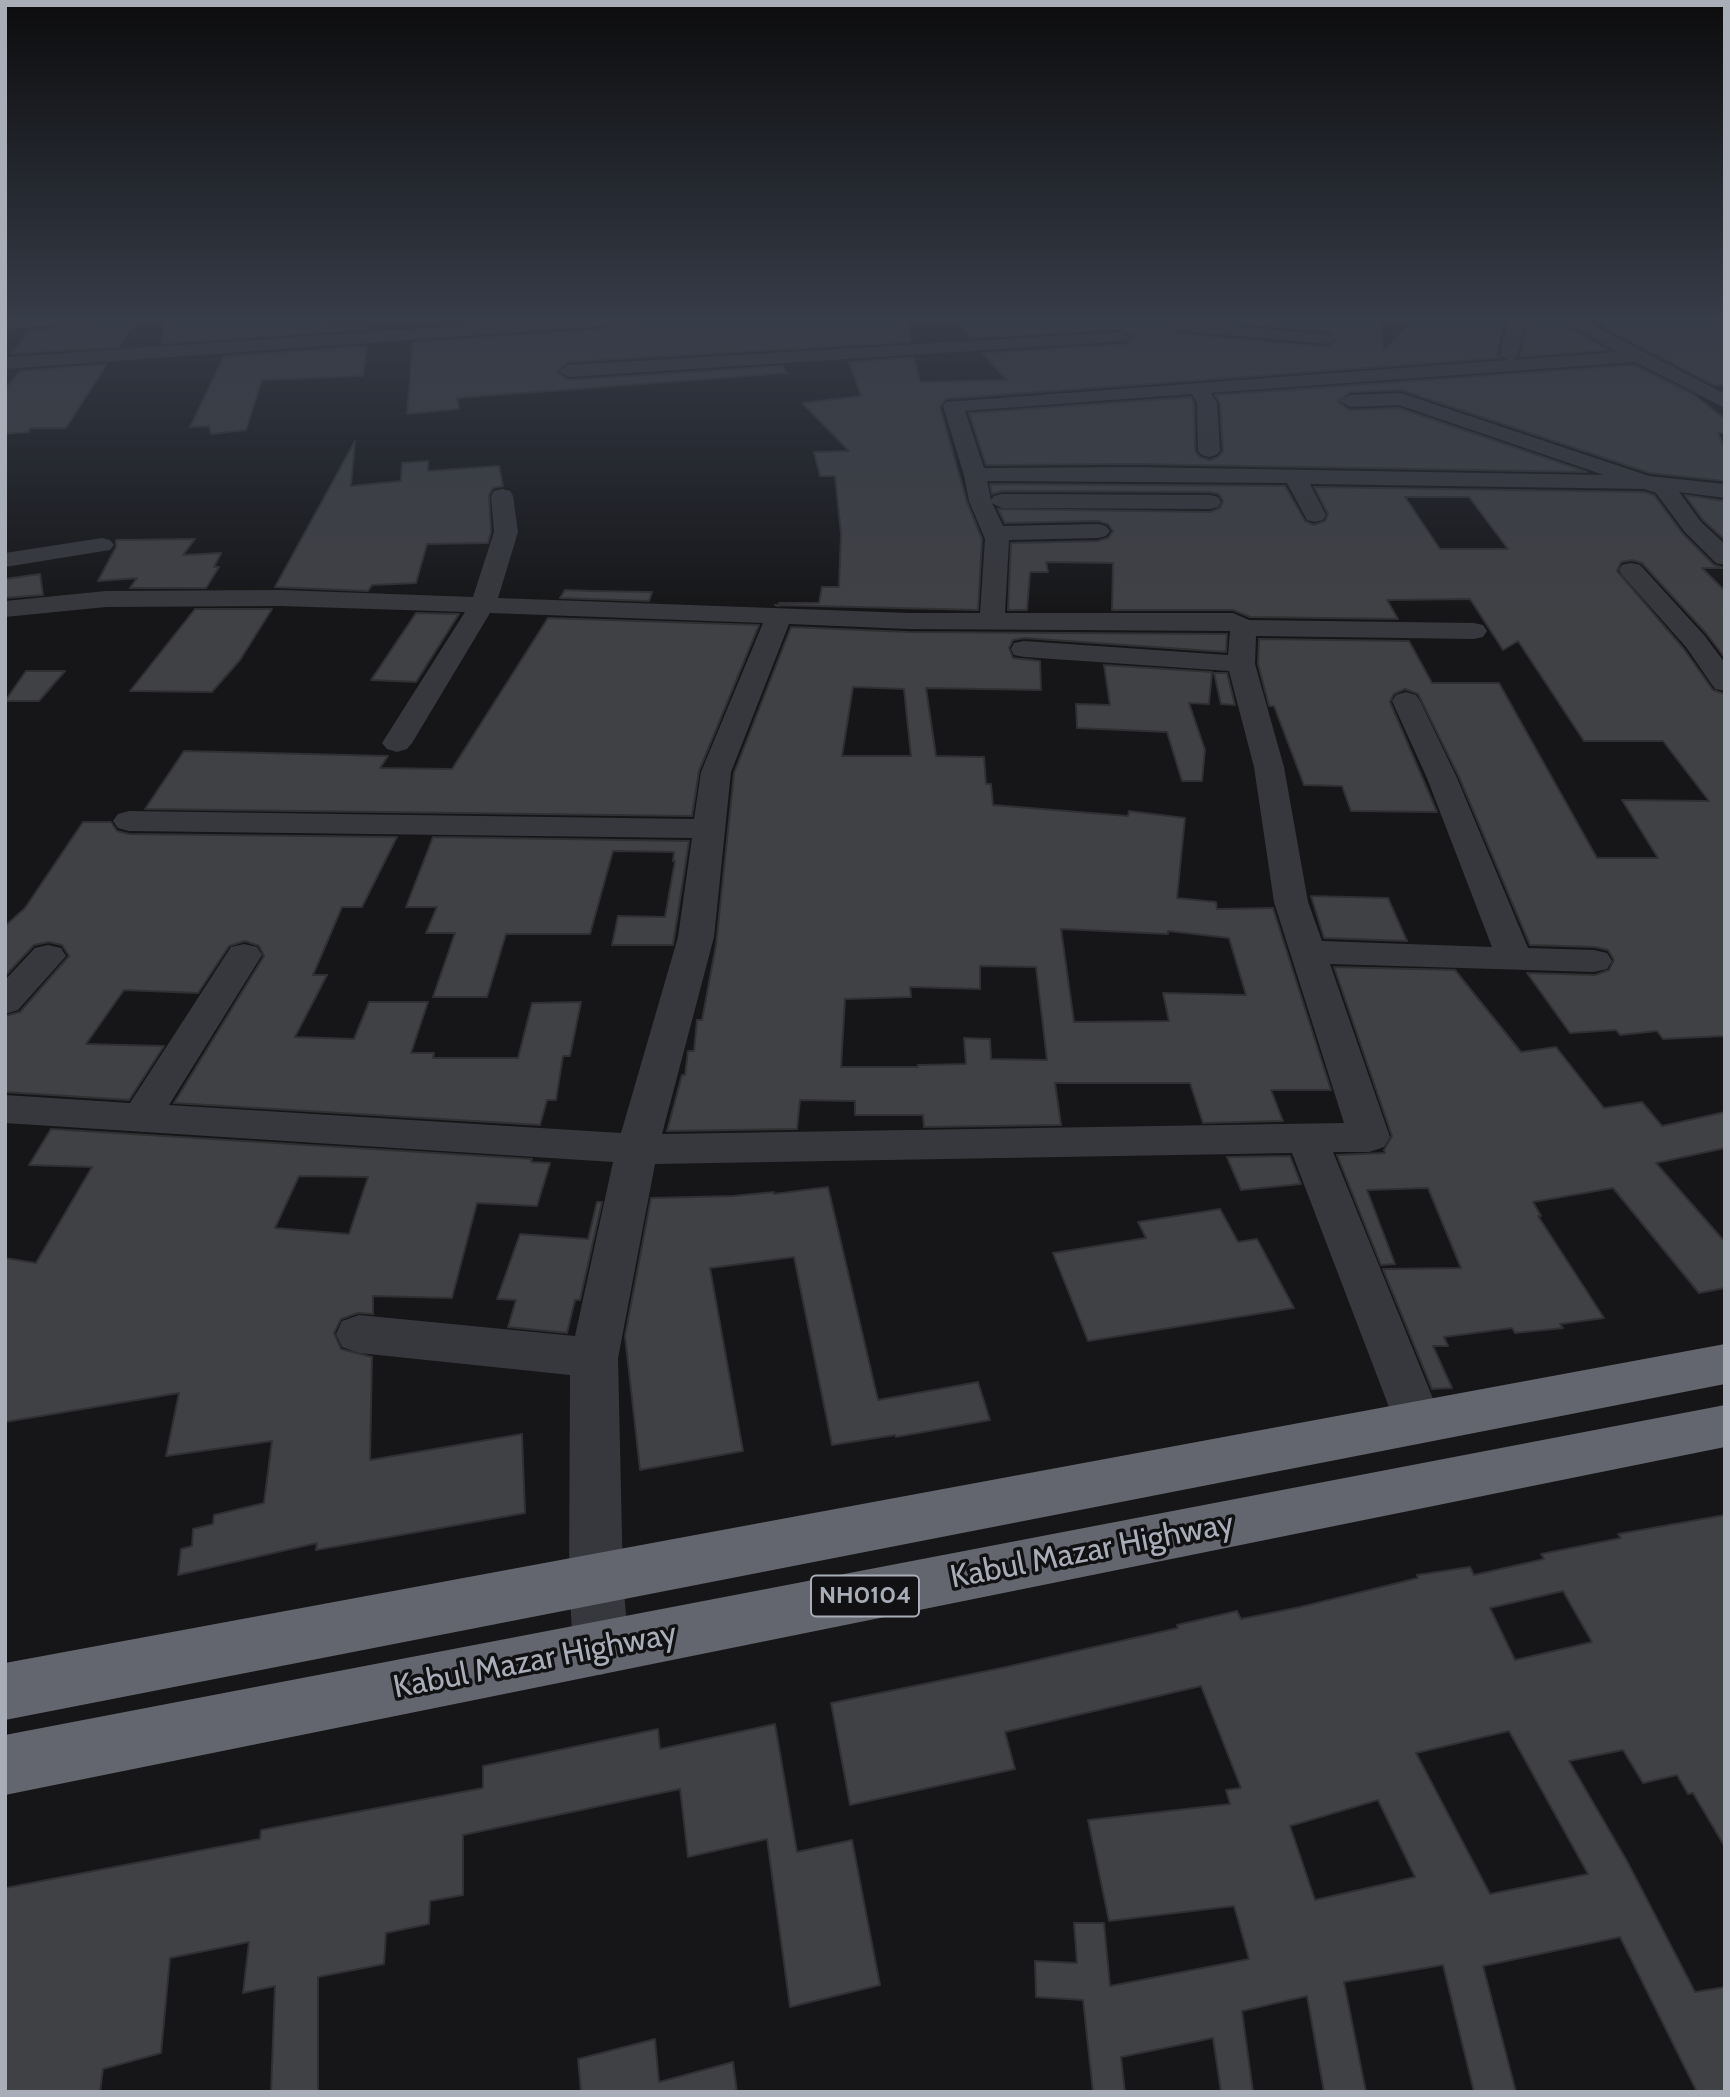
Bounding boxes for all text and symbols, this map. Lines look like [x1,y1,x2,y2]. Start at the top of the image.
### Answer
street label: Kabul Mazar Highway [947,1505,1237,1597]
road number: NH0104 [811,1576,919,1616]
street label: Kabul Mazar Highway [390,1615,680,1707]

